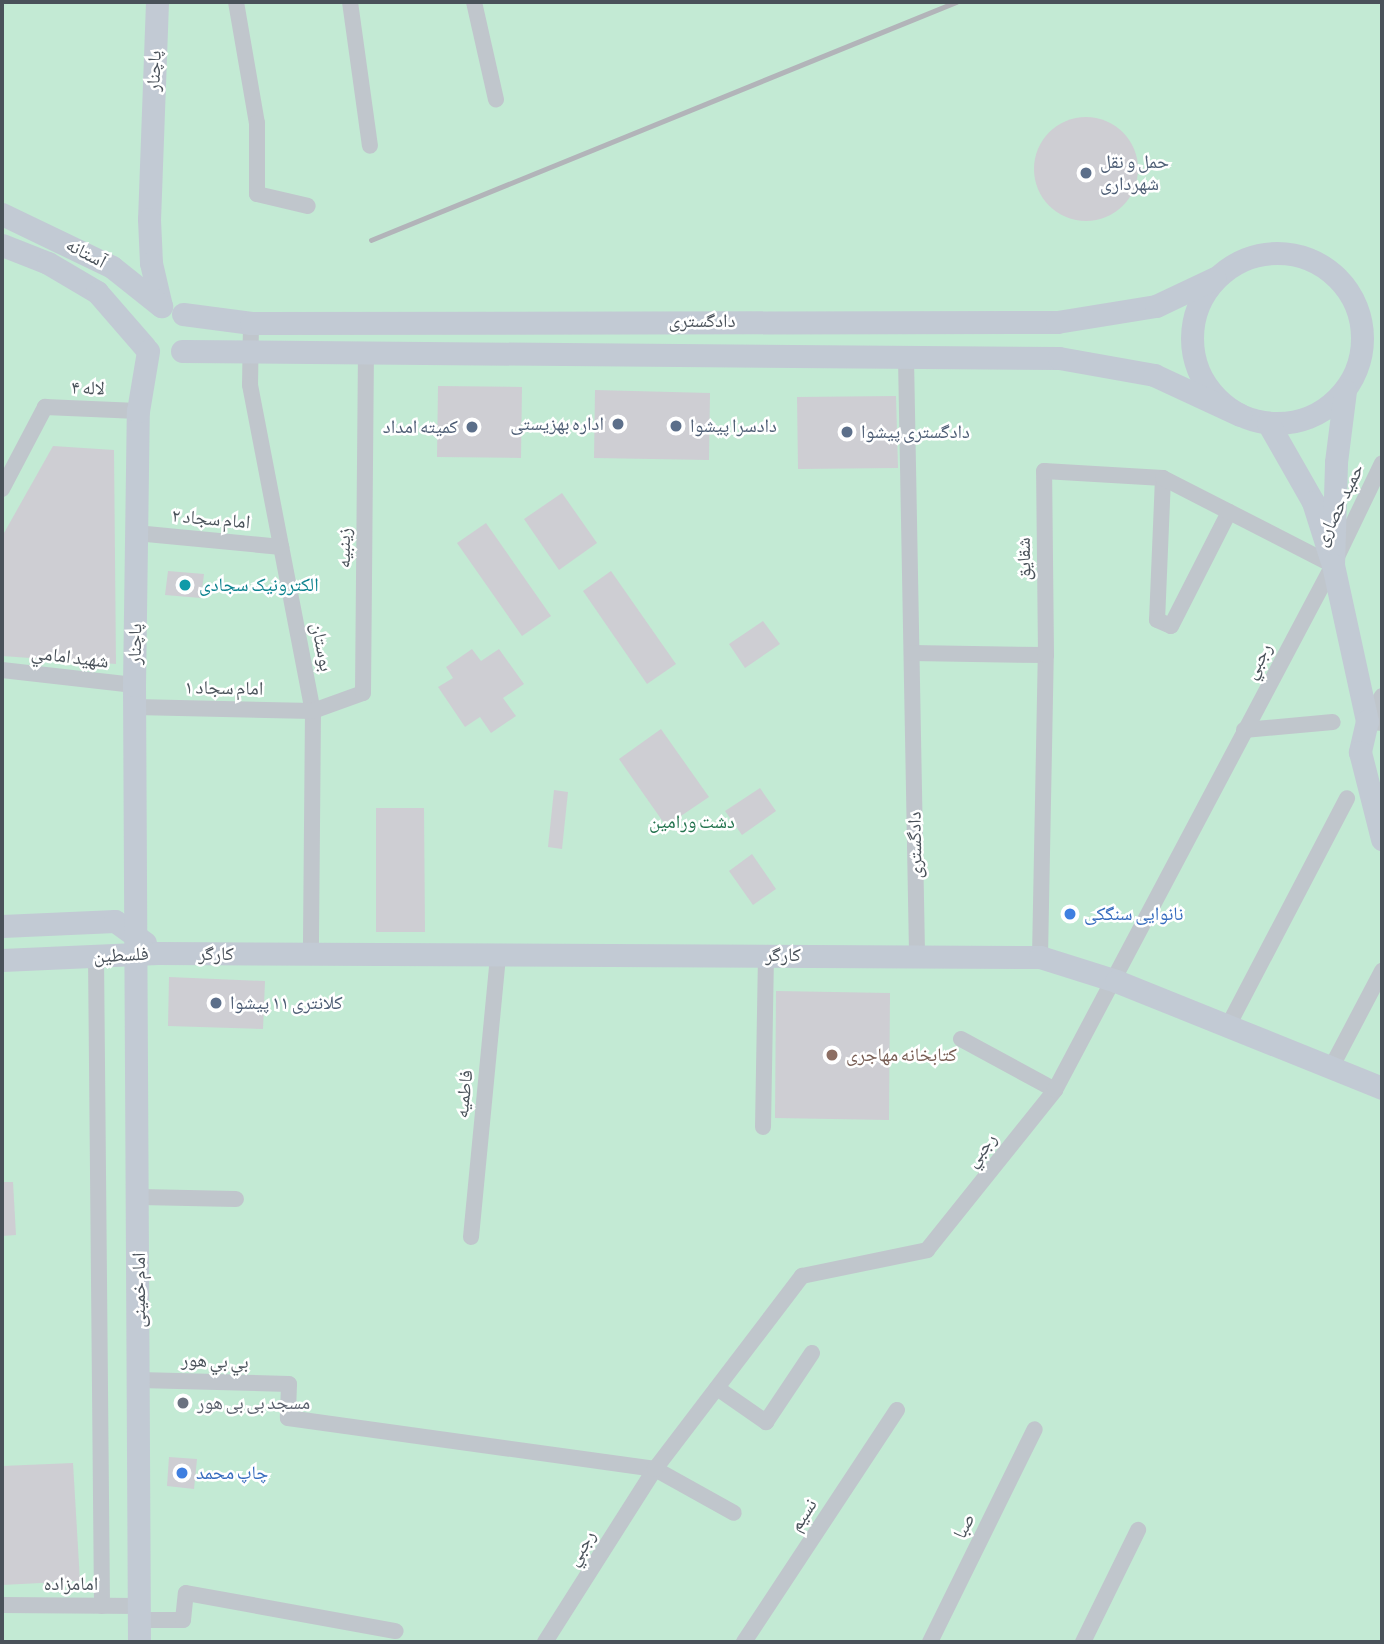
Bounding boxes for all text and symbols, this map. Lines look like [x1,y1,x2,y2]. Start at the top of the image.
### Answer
street label: پاچنار [142,50,166,92]
place label: حمل و نقل شهرداری [1100,151,1169,195]
marker: حمل و نقل شهرداری [1078,165,1094,181]
street label: آستانه [62,233,110,273]
street label: دادگستری [669,310,735,332]
street label: لاله ۴ [71,376,105,400]
place label: اداره بهزیستی [510,413,604,435]
place label: دادسرا پیشوا [690,415,777,437]
place label: کمیته امداد [383,416,458,438]
marker: اداره بهزیستی [610,416,626,432]
marker: دادسرا پیشوا [668,418,684,434]
marker: کمیته امداد [464,419,480,435]
place label: دادگستری پیشوا [861,421,970,443]
marker: دادگستری پیشوا [839,424,855,440]
street label: حمید حصاری [1309,460,1369,550]
street label: امام سجاد ۲ [171,504,251,534]
street label: زينبيه [333,528,355,568]
street label: شقايق [1012,537,1036,581]
place label: الکترونیک سجادی [199,574,319,596]
marker: الکترونیک سجادی [177,577,193,593]
street label: بوستان [306,621,338,673]
street label: پاچنار [123,623,147,665]
street label: رجبي [1239,639,1277,683]
street label: شهيد امامي [30,641,110,673]
street label: امام سجاد ۱ [184,676,264,700]
park label: دشت ورامین [649,811,735,833]
street label: دادگستری [903,811,927,879]
place label: نانوایی سنگکی [1084,903,1183,925]
marker: نانوایی سنگکی [1062,906,1078,922]
street label: فلسطین [93,942,149,968]
street label: کارگر [198,943,234,965]
street label: کارگر [765,944,801,966]
place label: کلانتری ۱۱ پیشوا [230,992,343,1014]
marker: کلانتری ۱۱ پیشوا [208,995,224,1011]
place label: کتابخانه مهاجری [846,1044,957,1066]
marker: کتابخانه مهاجری [824,1047,840,1063]
street label: فاطميه [450,1069,478,1119]
street label: رجبي [960,1128,1002,1172]
street label: امام خمینی [128,1252,150,1328]
street label: بي بي هور [181,1348,249,1374]
place label: مسجد بی بی هور [197,1392,310,1414]
marker: مسجد بی بی هور [175,1395,191,1411]
place label: چاپ محمد [196,1462,268,1484]
marker: چاپ محمد [174,1465,190,1481]
street label: نسيم [784,1494,822,1536]
street label: صبا [948,1510,980,1542]
street label: رجبي [561,1526,601,1570]
street label: امامزاده [44,1573,98,1595]

